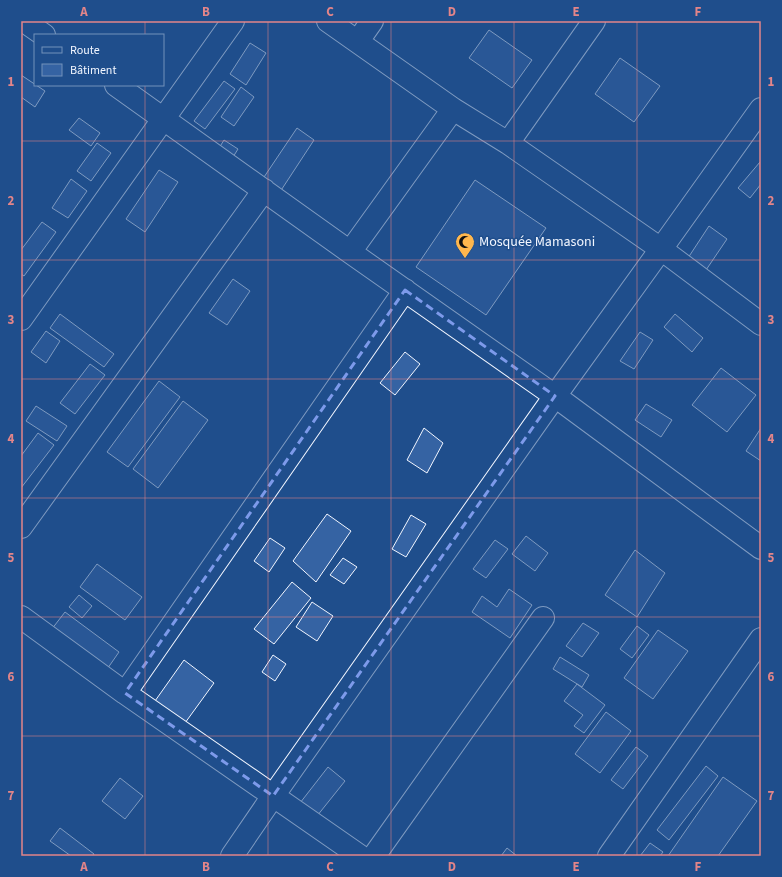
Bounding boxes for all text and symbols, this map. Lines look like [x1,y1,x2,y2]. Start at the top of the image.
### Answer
text: A [79,3,88,21]
text: B [202,3,210,21]
text: C [326,3,334,21]
text: D [448,3,456,21]
text: E [572,3,580,21]
text: F [695,3,702,21]
legend [34,34,164,86]
text: Route [70,42,100,59]
text: Bâtiment [70,62,116,79]
text: 1 [8,73,15,91]
text: 1 [768,73,775,91]
text: 2 [8,192,15,210]
text: 2 [768,192,775,210]
mosque icon: Mosquée Mamasoni [454,231,476,259]
place label: Mosquée Mamasoni [479,232,595,252]
text: 3 [8,311,15,329]
text: 3 [768,311,775,329]
text: 4 [8,430,15,448]
text: 4 [768,430,775,448]
text: 5 [8,549,15,567]
text: 5 [768,549,775,567]
text: 6 [8,668,15,686]
text: 6 [768,668,775,686]
text: 7 [8,787,15,805]
text: 7 [768,787,775,805]
text: A [79,858,88,876]
text: B [202,858,210,876]
text: C [326,858,334,876]
text: D [448,858,456,876]
text: E [572,858,580,876]
text: F [695,858,702,876]

